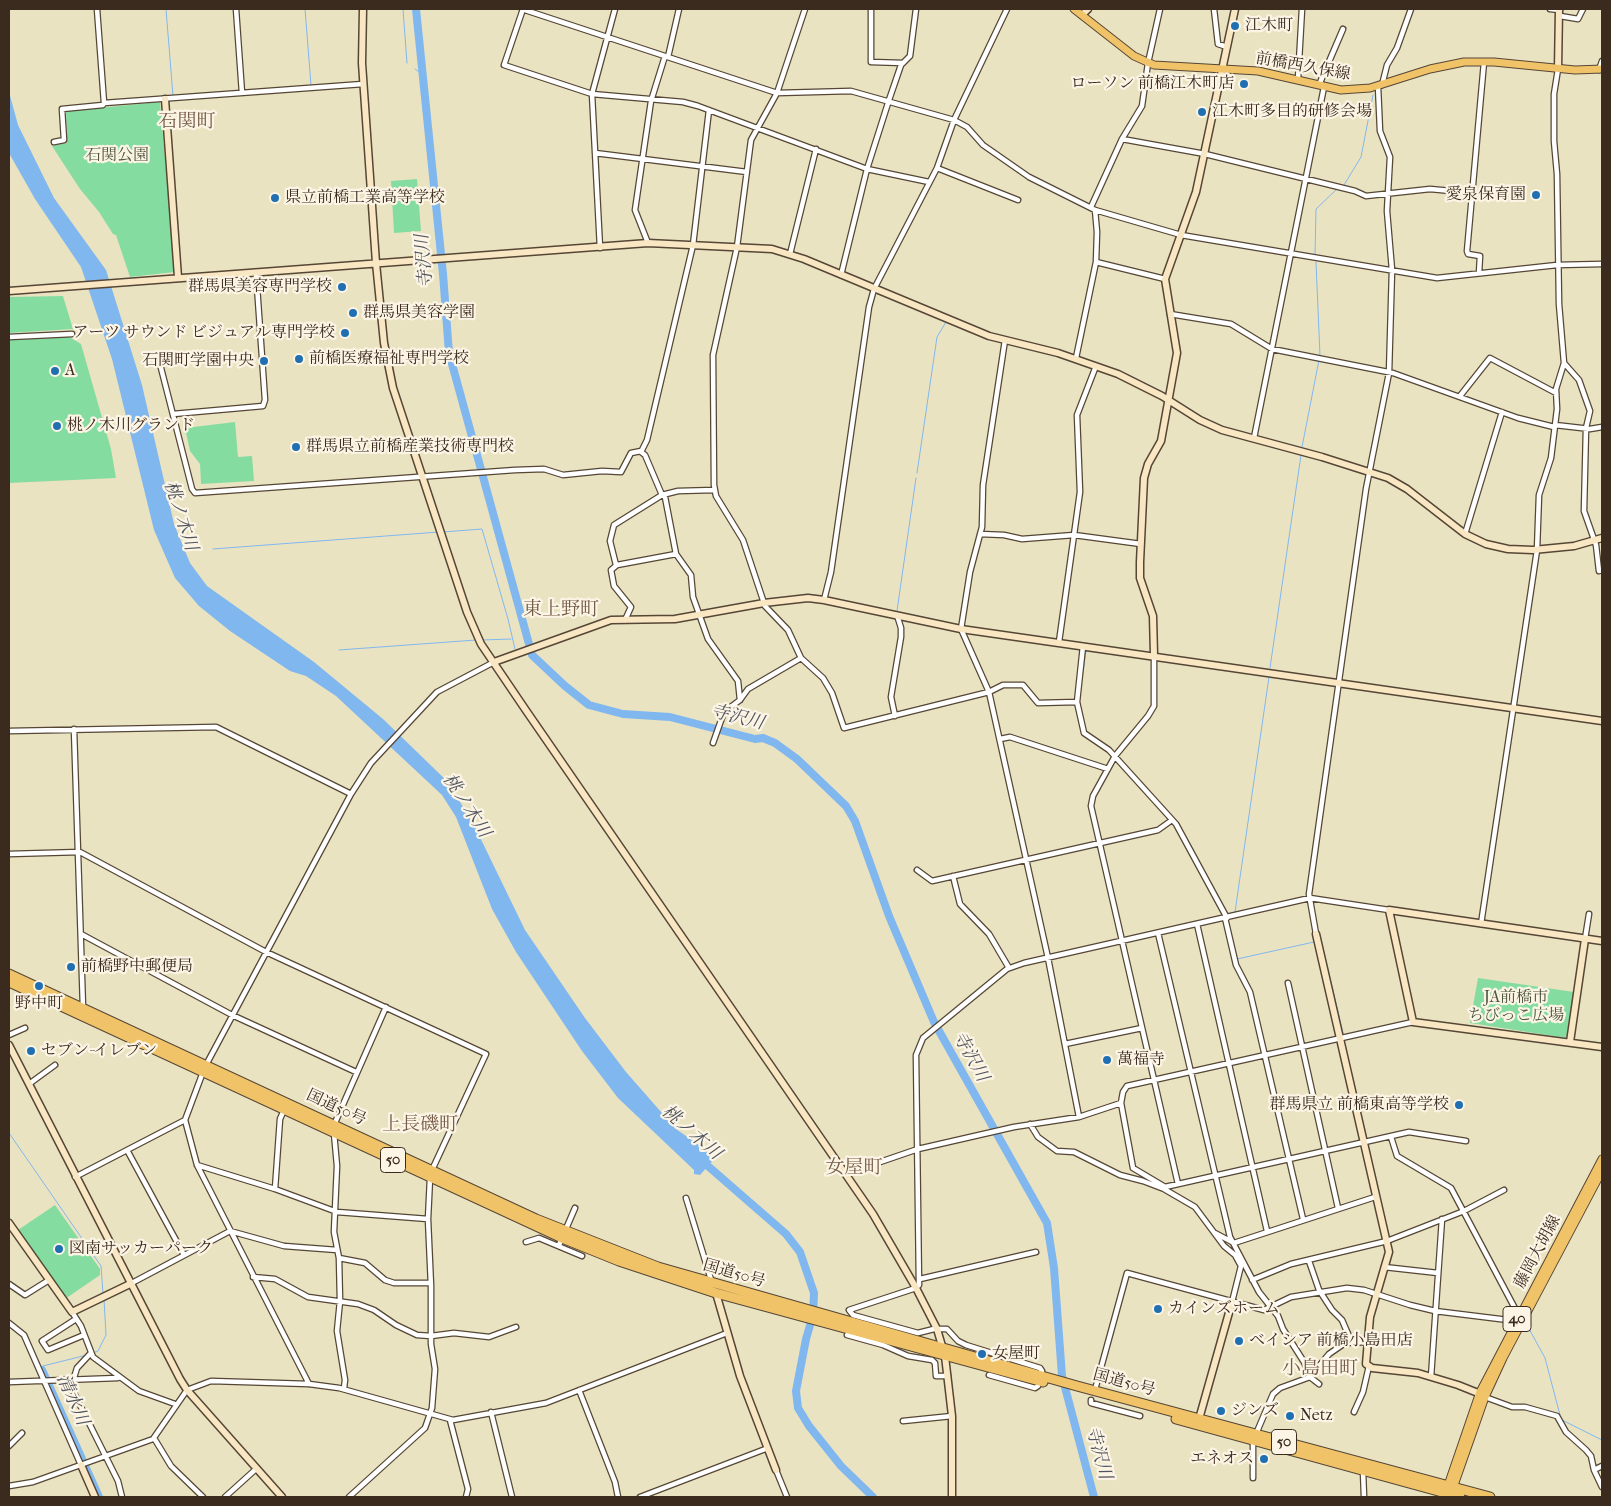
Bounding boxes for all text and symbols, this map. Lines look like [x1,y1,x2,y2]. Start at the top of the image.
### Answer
place label: 江木町 [1245,16,1293,36]
marker: 江木町 [1229,20,1241,32]
street label: 前橋西久保線 [1254,49,1352,85]
place label: ローソン 前橋江木町店 [1071,74,1234,94]
marker: ローソン 前橋江木町店 [1238,78,1250,90]
place label: 江木町多目的研修会場 [1212,102,1372,122]
marker: 江木町多目的研修会場 [1196,106,1208,118]
district label: 石関町 [159,111,215,133]
park label: 石関公園 [85,146,149,166]
place label: 愛泉保育園 [1446,185,1526,205]
place label: 県立前橋工業高等学校 [285,188,445,208]
marker: 愛泉保育園 [1530,189,1542,201]
marker: 県立前橋工業高等学校 [269,192,281,204]
water label: 寺沢川 [412,233,438,289]
place label: 群馬県美容専門学校 [188,277,332,297]
marker: 群馬県美容専門学校 [336,281,348,293]
place label: 群馬県美容学園 [363,303,475,323]
marker: 群馬県美容学園 [347,307,359,319]
place label: アーツ サウンド ビジュアル専門学校 [73,323,335,343]
marker: アーツ サウンド ビジュアル専門学校 [339,327,351,339]
place label: 前橋医療福祉専門学校 [309,349,469,369]
place label: 石関町学園中央 [142,351,254,371]
marker: 前橋医療福祉専門学校 [293,353,305,365]
marker: 石関町学園中央 [258,355,270,367]
place label: A [65,361,75,381]
marker: A [49,365,61,377]
place label: 桃ノ木川グランド [67,416,195,436]
marker: 桃ノ木川グランド [51,420,63,432]
place label: 群馬県立前橋産業技術専門校 [306,437,514,457]
marker: 群馬県立前橋産業技術専門校 [290,441,302,453]
water label: 桃ノ木川 [159,478,201,554]
district label: 東上野町 [523,599,599,621]
water label: 寺沢川 [708,701,766,735]
water label: 桃ノ木川 [437,770,495,842]
place label: 前橋野中郵便局 [81,957,193,977]
marker: 前橋野中郵便局 [65,961,77,973]
marker: 野中町 [33,980,45,992]
park label: JA前橋市 ちびっこ広場 [1468,988,1564,1026]
place label: 野中町 [15,994,63,1014]
water label: 寺沢川 [947,1028,993,1086]
place label: セブン-イレブン [41,1041,157,1061]
marker: セブン-イレブン [25,1045,37,1057]
place label: 萬福寺 [1117,1050,1165,1070]
marker: 萬福寺 [1101,1054,1113,1066]
street label: 国道50号 [303,1086,369,1130]
place label: 群馬県立 前橋東高等学校 [1270,1095,1449,1115]
marker: 群馬県立 前橋東高等学校 [1453,1099,1465,1111]
water label: 桃ノ木川 [657,1101,725,1165]
district label: 上長磯町 [382,1114,458,1136]
road number: 50 [380,1148,406,1172]
district label: 女屋町 [826,1157,882,1179]
street label: 藤岡大胡線 [1511,1212,1565,1292]
place label: 図南サッカーパーク [69,1239,213,1259]
marker: 図南サッカーパーク [53,1243,65,1255]
street label: 国道50号 [701,1256,767,1292]
place label: カインズホーム [1168,1299,1280,1319]
marker: カインズホーム [1152,1303,1164,1315]
road number: 40 [1503,1306,1531,1332]
place label: ベイシア 前橋小島田店 [1249,1331,1412,1351]
marker: ベイシア 前橋小島田店 [1233,1335,1245,1347]
place label: 女屋町 [992,1344,1040,1364]
marker: 女屋町 [976,1348,988,1360]
district label: 小島田町 [1282,1358,1358,1380]
street label: 国道50号 [1091,1365,1157,1401]
water label: 清水川 [51,1371,93,1429]
place label: ジンズ [1231,1401,1279,1421]
marker: ジンズ [1215,1405,1227,1417]
place label: Netz [1300,1406,1333,1426]
marker: Netz [1284,1410,1296,1422]
water label: 寺沢川 [1081,1424,1115,1482]
road number: 50 [1272,1430,1296,1454]
place label: エネオス [1190,1449,1254,1469]
marker: エネオス [1258,1453,1270,1465]

